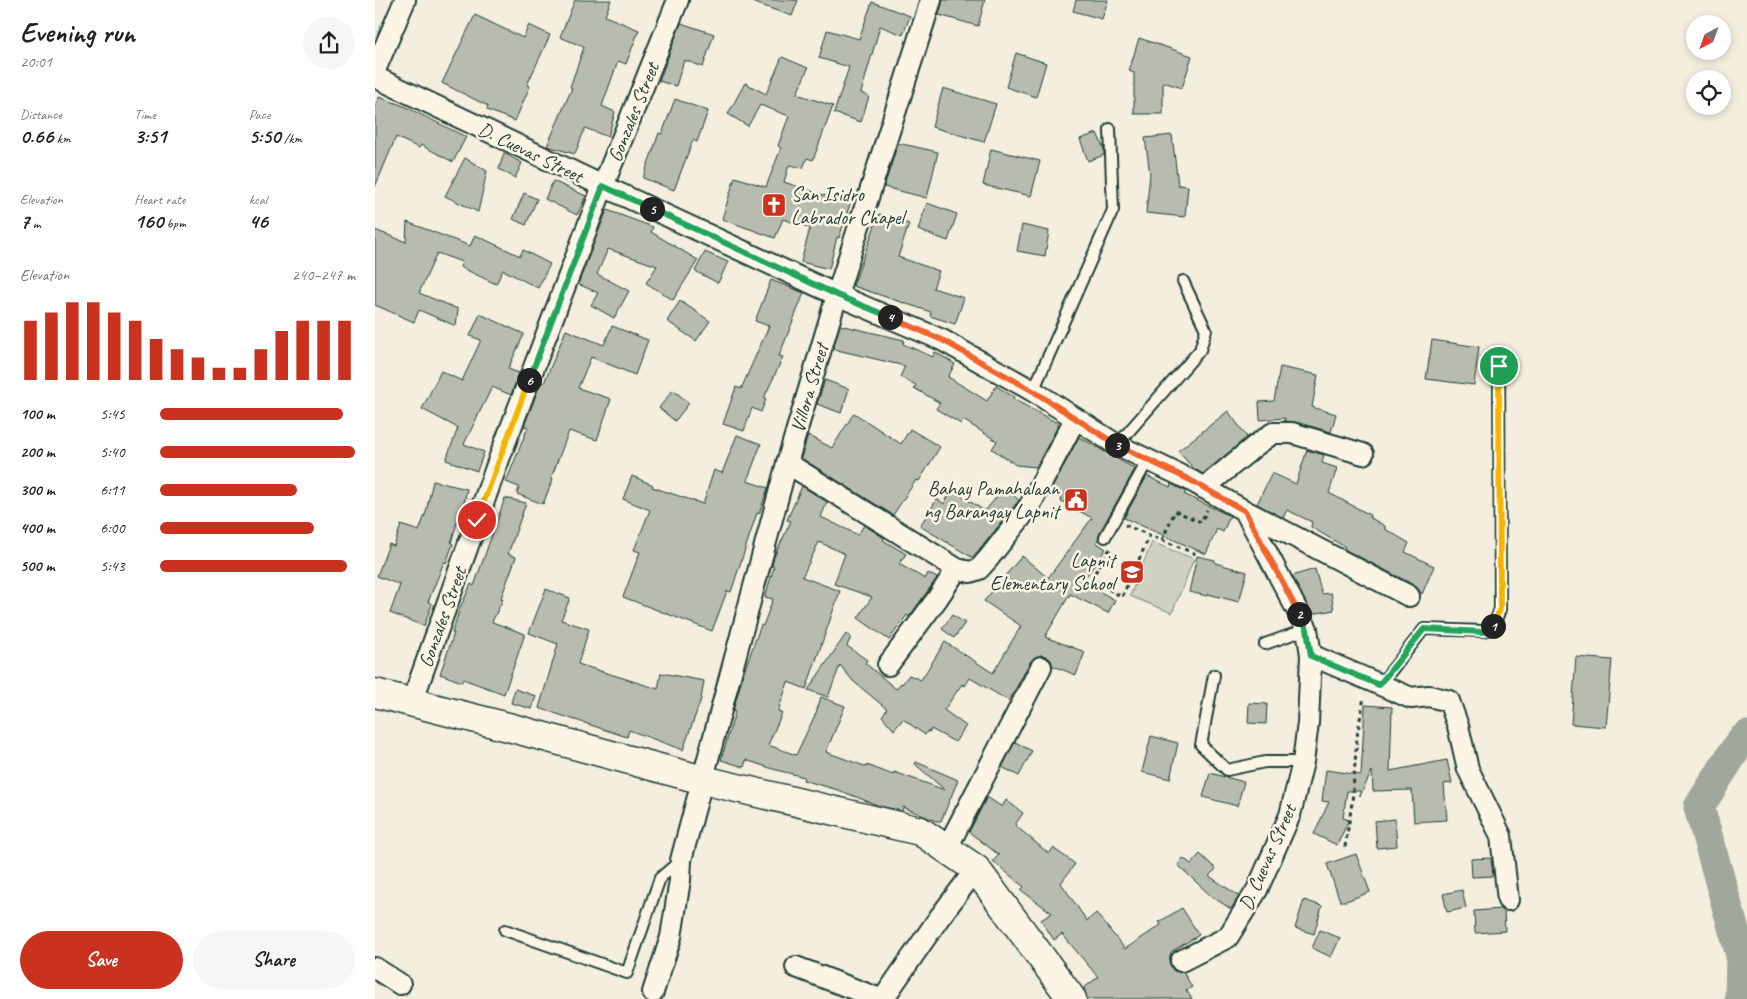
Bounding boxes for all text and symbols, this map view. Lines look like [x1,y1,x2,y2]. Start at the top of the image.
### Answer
text: Evening run [20,15,135,50]
north arrow [1686,15,1731,60]
map controls [1686,15,1731,115]
button: share [303,17,355,69]
text: 20:01 [20,52,52,72]
street label: Gonzales Street [602,57,666,165]
button: locate [1686,70,1731,115]
text: Distance [20,106,62,123]
text: Time [134,106,156,123]
text: Pace [249,106,270,123]
street label: D. Cuevas Street [474,116,589,190]
text: 0.66 [20,123,53,149]
text: 3:51 [134,123,167,149]
text: 5:50 [249,123,281,149]
text: km [53,130,70,147]
text: /km [281,130,302,147]
place label: San Isidro Labrador Chapel [791,182,907,230]
text: Elevation [20,191,63,208]
text: Heart rate [134,191,185,208]
text: kcal [249,191,267,208]
church icon: San Isidro Labrador Chapel [761,192,787,218]
pin: 5 [639,196,665,222]
text: 5 [649,201,656,218]
text: 7 [20,208,29,234]
text: 160 [134,208,163,234]
text: 46 [249,208,268,234]
text: m [29,215,41,232]
text: bpm [163,215,186,232]
text: Elevation [20,265,69,285]
text: 240–247 m [292,265,355,285]
pin: 4 [877,304,903,330]
text: 4 [887,309,894,326]
street label: Villora Street [785,338,835,435]
pin [1478,345,1520,387]
icon: arrive [1485,352,1513,380]
pin: 6 [517,368,541,392]
text: 6 [526,372,533,389]
text: 100 m [20,404,55,424]
text: 5:45 [100,404,125,424]
pin: 3 [1105,432,1129,458]
text: 3 [1114,437,1121,454]
text: 200 m [20,442,55,462]
text: 5:40 [100,442,125,462]
place label: Bahay Pamahalaan ng Barangay Lapnit [924,476,1062,524]
text: 300 m [20,480,55,500]
text: 6:11 [100,480,125,500]
public building icon: Bahay Pamahalaan ng Barangay Lapnit [1063,487,1089,513]
pin [456,499,498,541]
icon: check [463,506,491,534]
text: 400 m [20,518,55,538]
text: 6:00 [100,518,125,538]
place label: Lapnit Elementary School [990,548,1119,596]
text: 500 m [20,556,54,576]
text: 5:43 [100,556,125,576]
school or university icon: Lapnit Elementary School [1119,559,1145,585]
street label: Gonzales Street [413,561,473,671]
pin: 2 [1287,602,1311,626]
text: 2 [1296,606,1303,623]
pin: 1 [1481,614,1505,638]
text: 1 [1490,618,1497,635]
street label: D. Cuevas Street [1233,798,1303,914]
button: Save [20,931,183,989]
button: Share [193,931,355,989]

